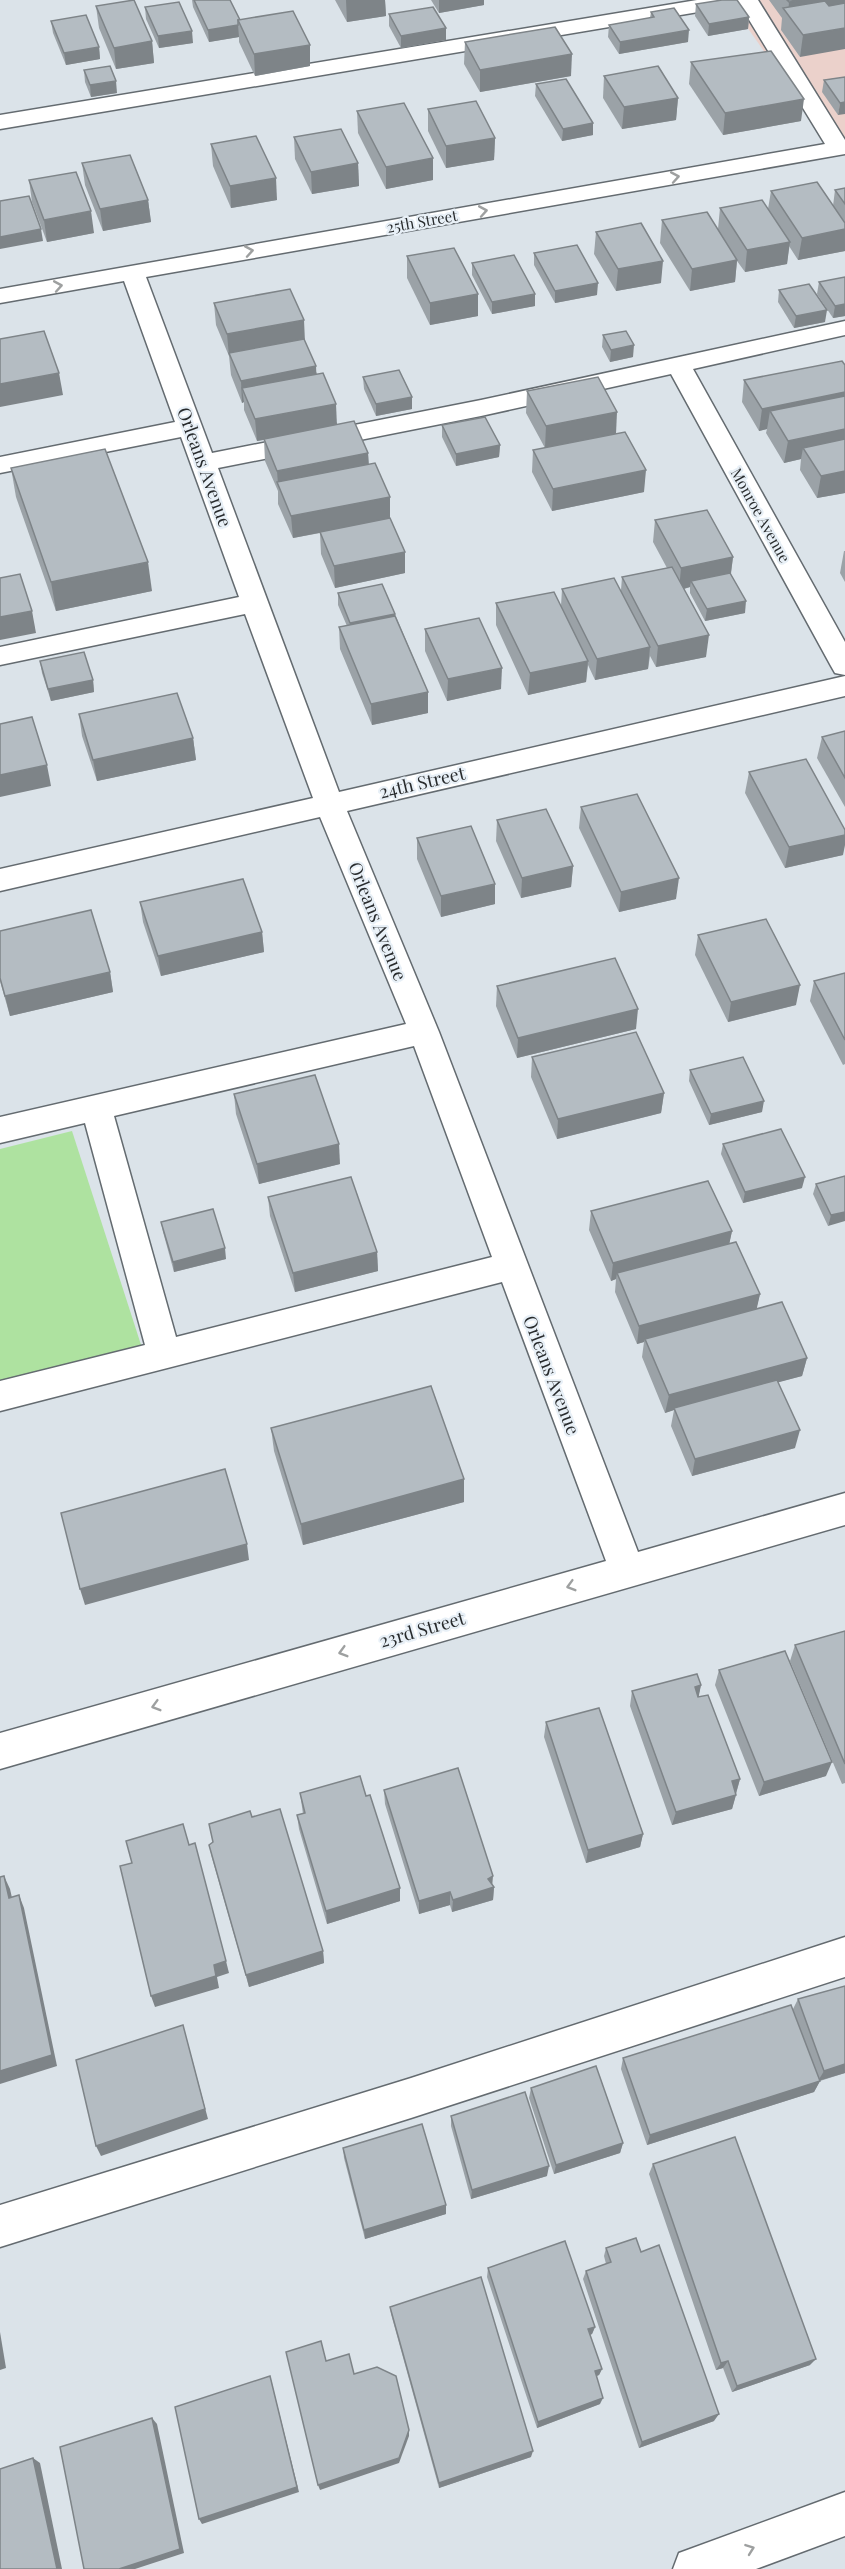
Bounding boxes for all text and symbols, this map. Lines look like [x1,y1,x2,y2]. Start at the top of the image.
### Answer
one-way arrow [670,171,680,184]
street label: 25th Street [385,205,460,237]
one-way arrow [478,205,488,217]
one-way arrow [245,246,254,258]
one-way arrow [52,280,62,293]
street label: Orleans Avenue [172,404,238,530]
street label: Monroe Avenue [727,464,795,566]
street label: 24th Street [377,760,468,804]
street label: Orleans Avenue [343,858,413,984]
street label: Orleans Avenue [518,1312,586,1438]
one-way arrow [566,1579,577,1591]
street label: 23rd Street [377,1605,468,1653]
one-way arrow [338,1645,349,1657]
one-way arrow [151,1699,162,1711]
one-way arrow [744,2543,755,2556]

